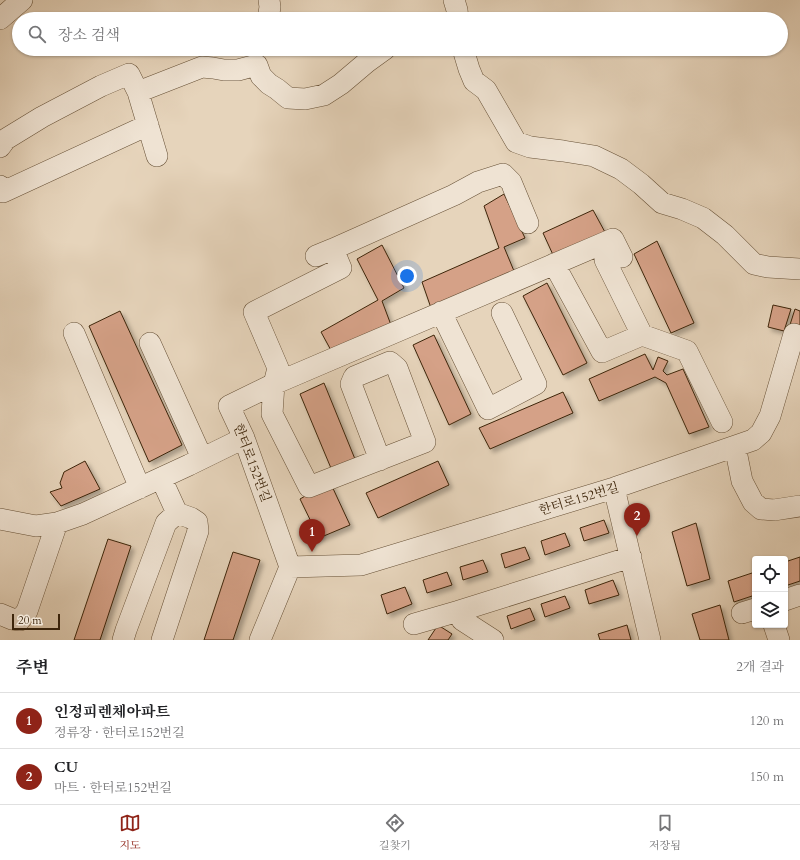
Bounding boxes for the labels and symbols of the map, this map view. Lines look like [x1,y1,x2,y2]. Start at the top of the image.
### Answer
your location [397,266,417,286]
street label: 한터로152번길 [229,421,275,505]
street label: 한터로152번길 [537,478,621,520]
pin: 2 [624,503,650,536]
pin: 1 [299,519,325,552]
scale bar [12,612,60,631]

